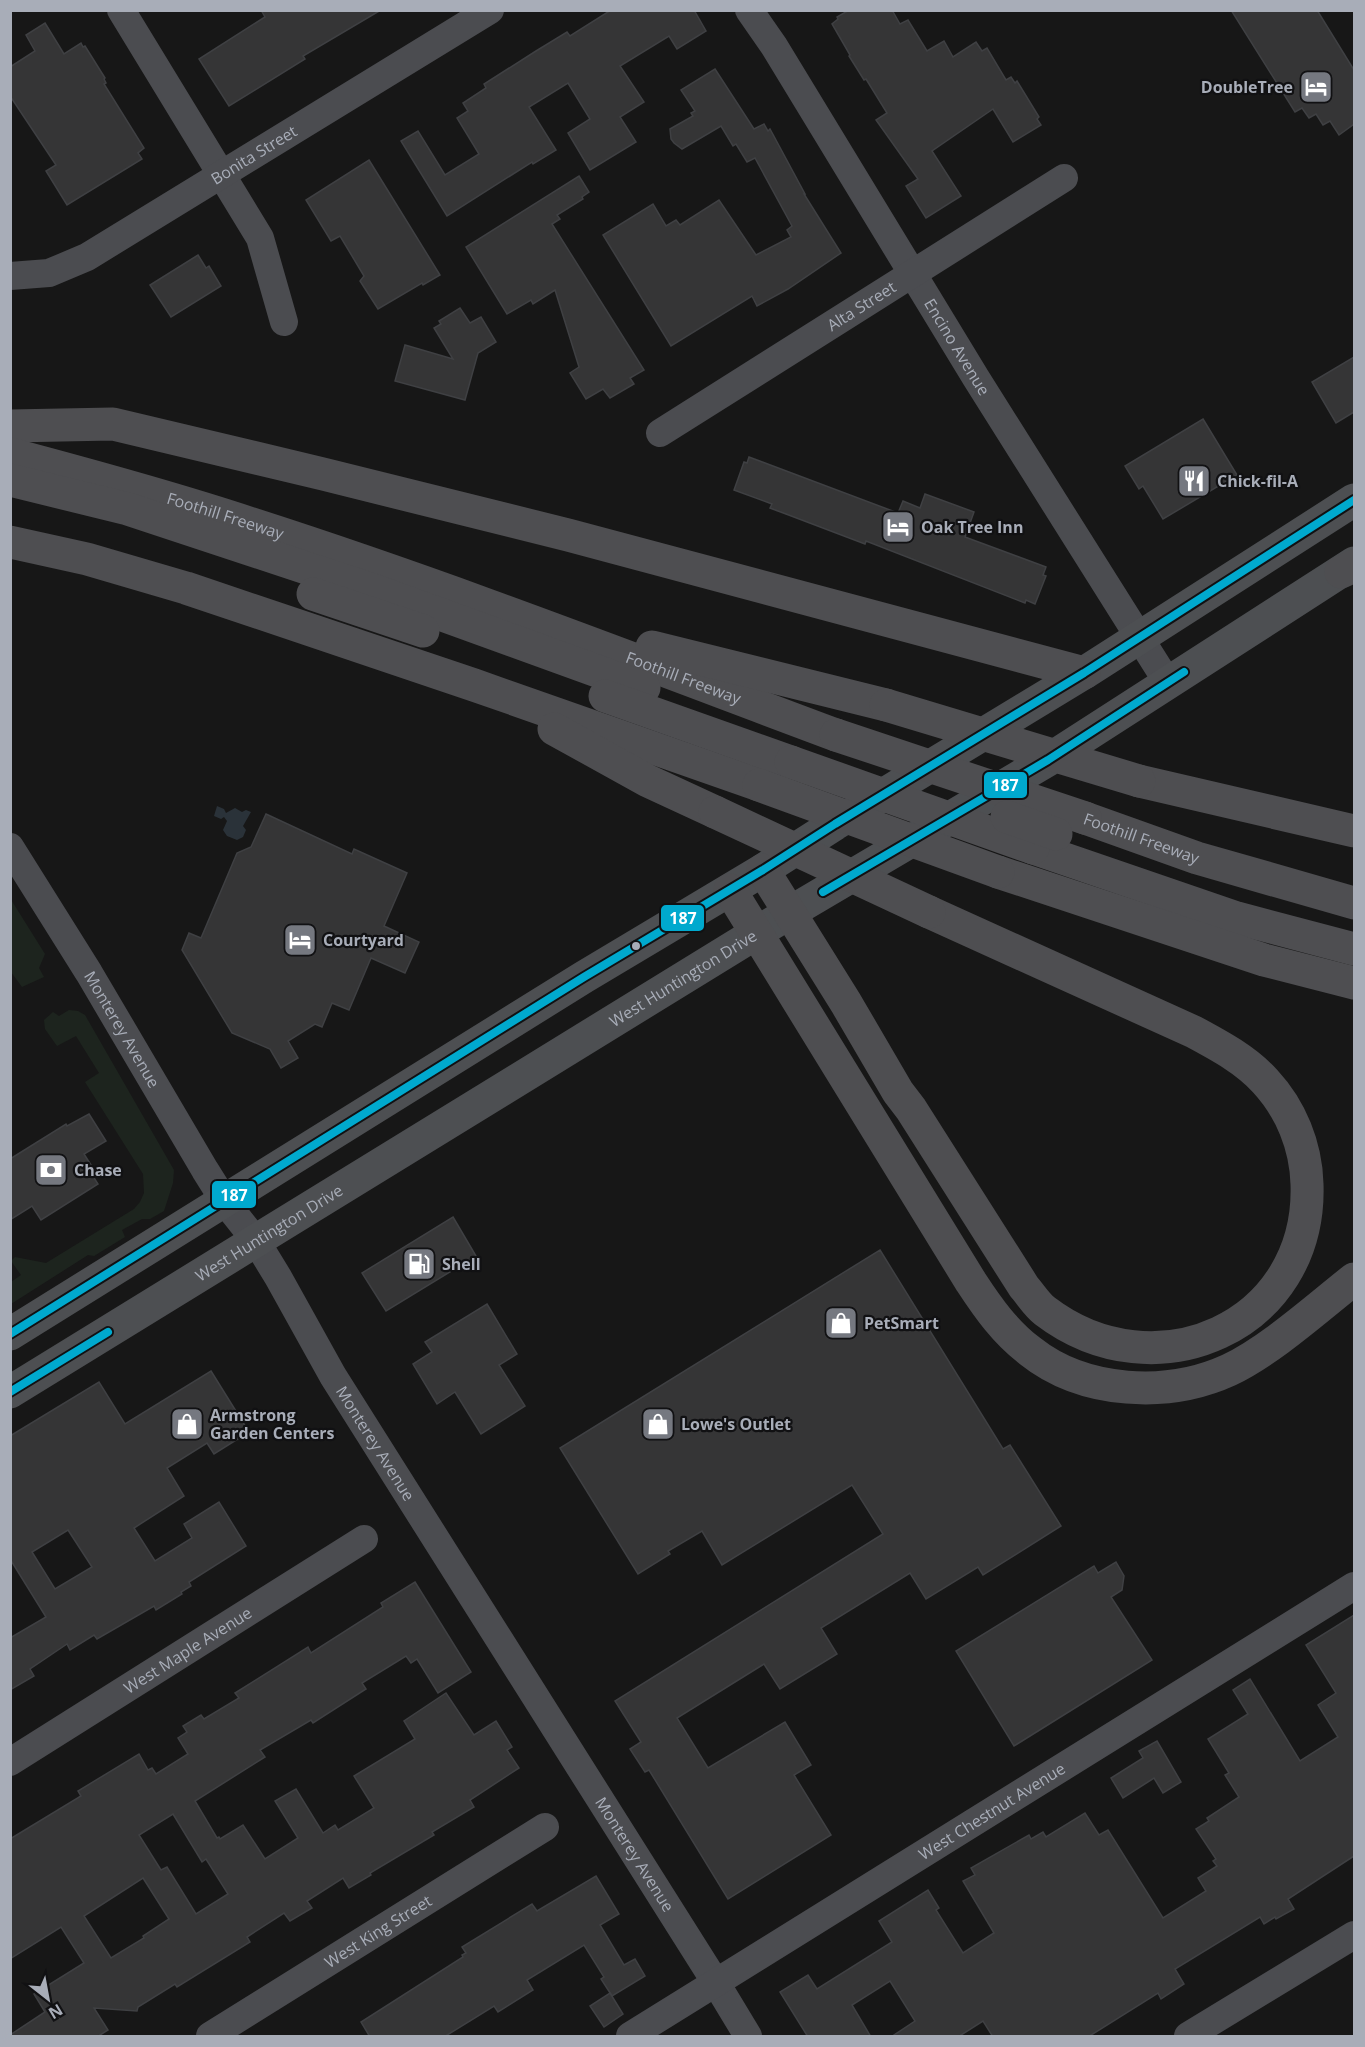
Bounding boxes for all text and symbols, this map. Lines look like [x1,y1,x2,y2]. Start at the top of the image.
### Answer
hotel icon: DoubleTree [1298,69,1334,105]
place label: DoubleTree [1201,76,1293,98]
street label: Bonita Street [207,120,301,190]
street label: Alta Street [823,276,900,336]
street label: Encino Avenue [919,294,995,399]
restaurant icon: Chick-fil-A [1176,463,1212,499]
place label: Chick-fil-A [1217,470,1299,492]
street label: Foothill Freeway [164,487,288,545]
hotel icon: Oak Tree Inn [880,509,916,545]
place label: Oak Tree Inn [921,516,1023,538]
street label: Foothill Freeway [623,646,745,710]
line badge: 187 [983,771,1028,799]
text: 187 [991,774,1019,796]
street label: Foothill Freeway [1081,807,1203,869]
line badge: 187 [660,904,705,932]
text: 187 [669,907,697,929]
hotel icon: Courtyard [282,922,318,958]
street label: West Huntington Drive [605,924,761,1032]
place label: Courtyard [323,929,404,951]
unlabelled marker [630,940,642,952]
street label: Monterey Avenue [79,967,165,1092]
bank icon: Chase [33,1152,69,1188]
place label: Chase [74,1159,122,1181]
street label: West Huntington Drive [191,1179,347,1287]
line badge: 187 [211,1180,257,1209]
text: 187 [220,1184,248,1206]
fuel station icon: Shell [401,1246,437,1282]
place label: Shell [442,1253,481,1275]
shop icon: PetSmart [823,1305,859,1341]
place label: PetSmart [864,1312,939,1334]
street label: Monterey Avenue [331,1382,420,1505]
place label: Armstrong Garden Centers [210,1404,335,1444]
shop icon: Armstrong Garden Centers [169,1406,205,1442]
shop icon: Lowe's Outlet [640,1406,676,1442]
place label: Lowe's Outlet [681,1413,791,1435]
street label: West Maple Avenue [120,1602,256,1699]
street label: West Chestnut Avenue [914,1757,1069,1865]
street label: Monterey Avenue [590,1793,679,1916]
street label: West King Street [320,1889,436,1973]
north arrow [18,1969,78,2029]
text: N [44,1999,67,2025]

